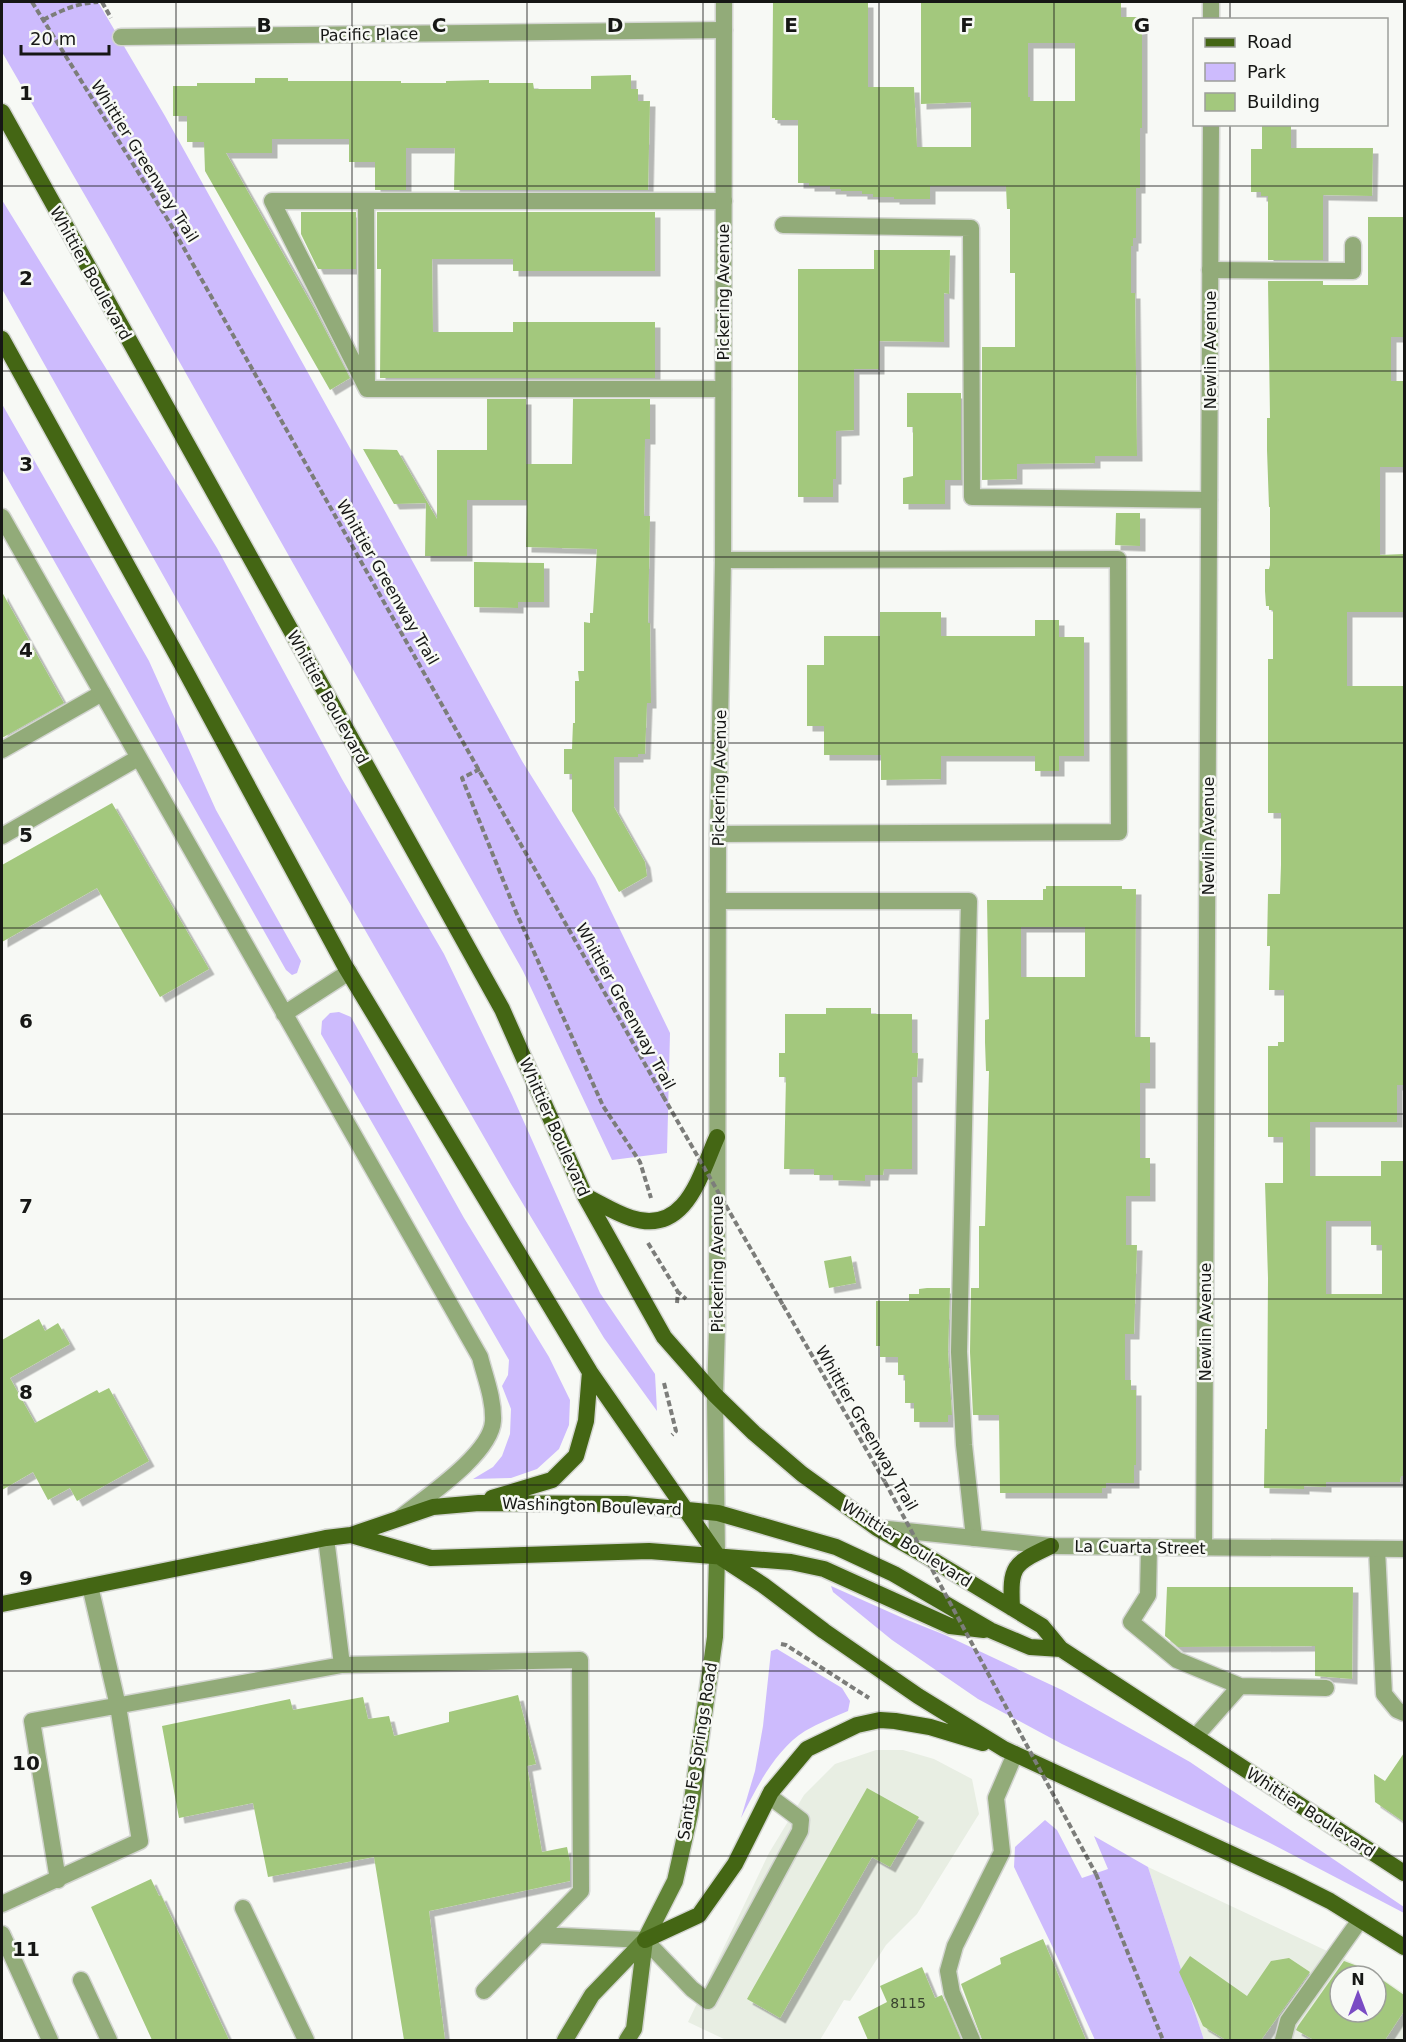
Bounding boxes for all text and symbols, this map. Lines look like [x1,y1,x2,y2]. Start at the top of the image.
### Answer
text: B [256,13,272,37]
text: C [432,13,446,37]
text: D [607,13,623,37]
text: E [784,13,798,37]
text: F [960,13,974,37]
text: G [1134,13,1150,37]
scale bar [21,18,110,56]
legend [1193,18,1388,126]
street label: Pacific Place [320,24,418,45]
text: 20 m [30,28,76,49]
text: Road [1247,31,1292,52]
text: Park [1247,61,1286,82]
street label: Whittier Greenway Trail [87,77,202,246]
text: 1 [19,81,33,105]
text: Building [1247,91,1320,112]
street label: Whittier Boulevard [46,203,135,343]
street label: Pickering Avenue [714,224,733,360]
text: 2 [19,266,33,290]
street label: Newlin Avenue [1201,291,1220,409]
text: 3 [19,452,33,476]
street label: Whittier Greenway Trail [332,496,443,668]
street label: Whittier Boulevard [283,627,372,767]
text: 4 [19,638,33,662]
street label: Pickering Avenue [709,709,730,847]
street label: Newlin Avenue [1199,777,1218,895]
text: 5 [19,823,33,847]
street label: Whittier Greenway Trail [572,920,679,1093]
text: 6 [19,1009,33,1033]
street label: Whittier Boulevard [515,1055,594,1200]
text: 7 [19,1194,33,1218]
street label: Pickering Avenue [708,1196,727,1332]
street label: Newlin Avenue [1196,1263,1215,1381]
street label: Whittier Greenway Trail [811,1342,922,1514]
text: 8 [19,1380,33,1404]
street label: Washington Boulevard [502,1494,682,1519]
street label: Whittier Boulevard [838,1496,975,1591]
street label: La Cuarta Street [1074,1537,1206,1558]
text: 9 [19,1566,33,1590]
street label: Santa Fe Springs Road [674,1661,721,1841]
text: 10 [12,1751,40,1775]
street label: Whittier Boulevard [1243,1764,1379,1861]
text: 11 [12,1937,40,1961]
north arrow [1328,1964,1388,2024]
text: N [1351,1970,1365,1989]
house number: 8115 [890,1995,926,2011]

